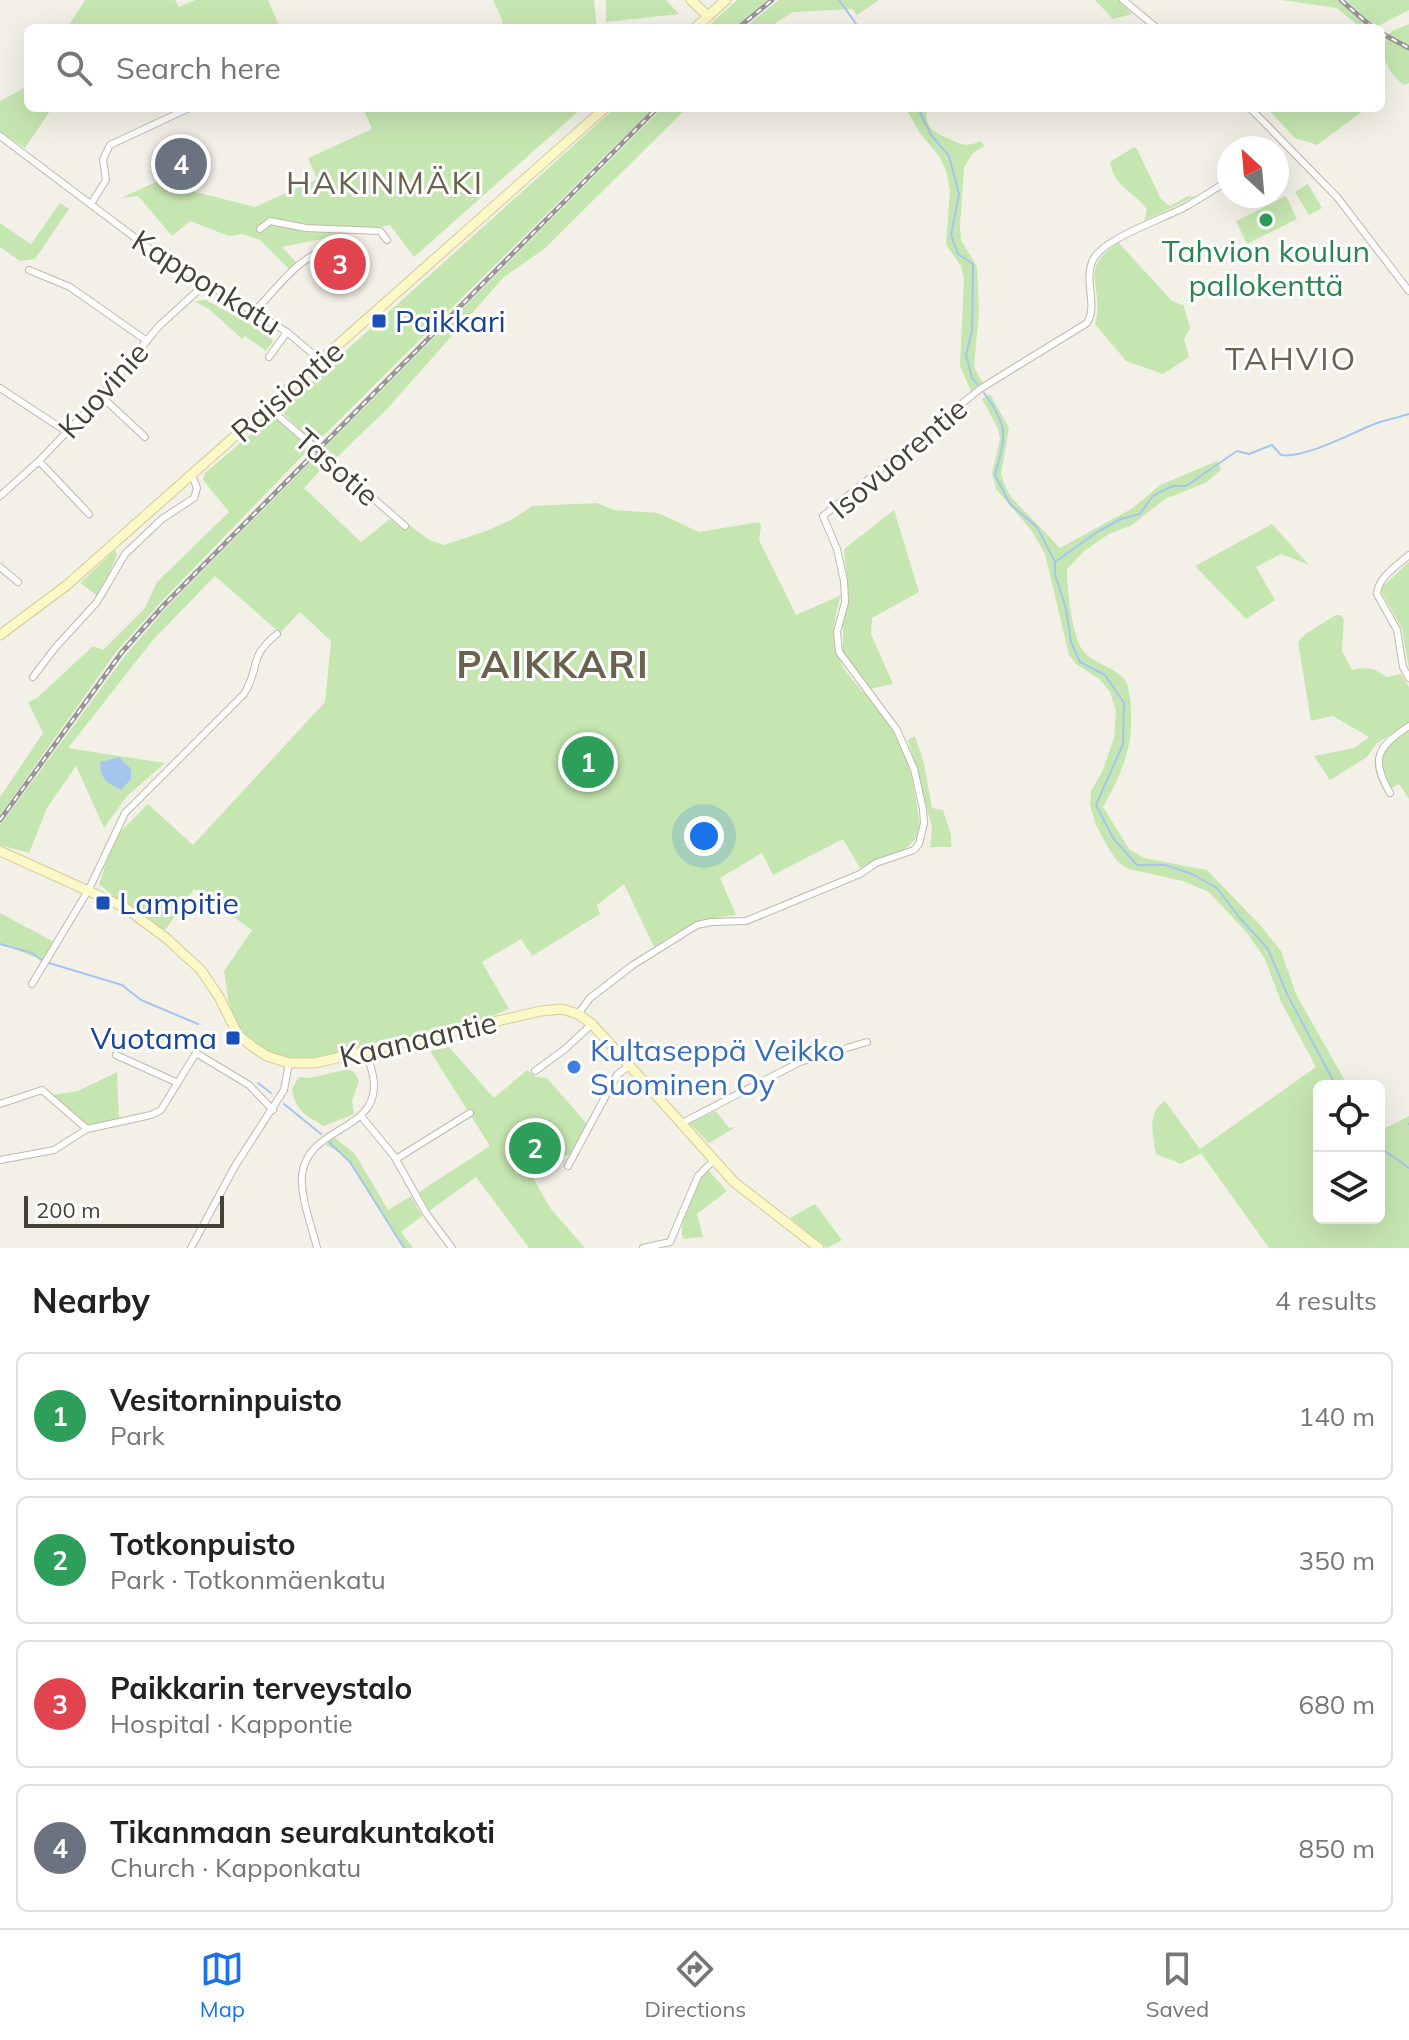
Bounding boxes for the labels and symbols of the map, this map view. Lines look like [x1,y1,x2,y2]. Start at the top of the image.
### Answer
pin: 4 [155,134,207,194]
north arrow [1217,136,1289,208]
district label: HAKINMÄKI [286,162,484,202]
marker: Tahvion koulun pallokenttä [1257,211,1275,229]
street label: Kapponkatu [125,221,289,343]
place label: Tahvion koulun pallokenttä [1162,232,1370,304]
pin: 3 [314,234,366,294]
place label: Paikkari [395,302,506,340]
marker: Paikkari [370,312,388,330]
street label: Raisiontie [223,332,351,450]
street label: Kuovinie [50,334,156,446]
district label: TAHVIO [1225,338,1357,378]
street label: Isovuorentie [821,389,975,527]
street label: Tasotie [287,420,387,514]
district label: PAIKKARI [456,640,650,688]
pin: 1 [562,732,614,792]
your location [684,816,724,856]
place label: Lampitie [119,884,239,922]
marker: Lampitie [94,894,112,912]
street label: Kaanaantie [336,1002,500,1076]
place label: Vuotama [90,1019,217,1057]
marker: Vuotama [224,1029,242,1047]
place label: Kultaseppä Veikko Suominen Oy [590,1031,845,1103]
marker: Kultaseppä Veikko Suominen Oy [565,1058,583,1076]
pin: 2 [509,1118,561,1178]
scale bar [24,1192,224,1228]

